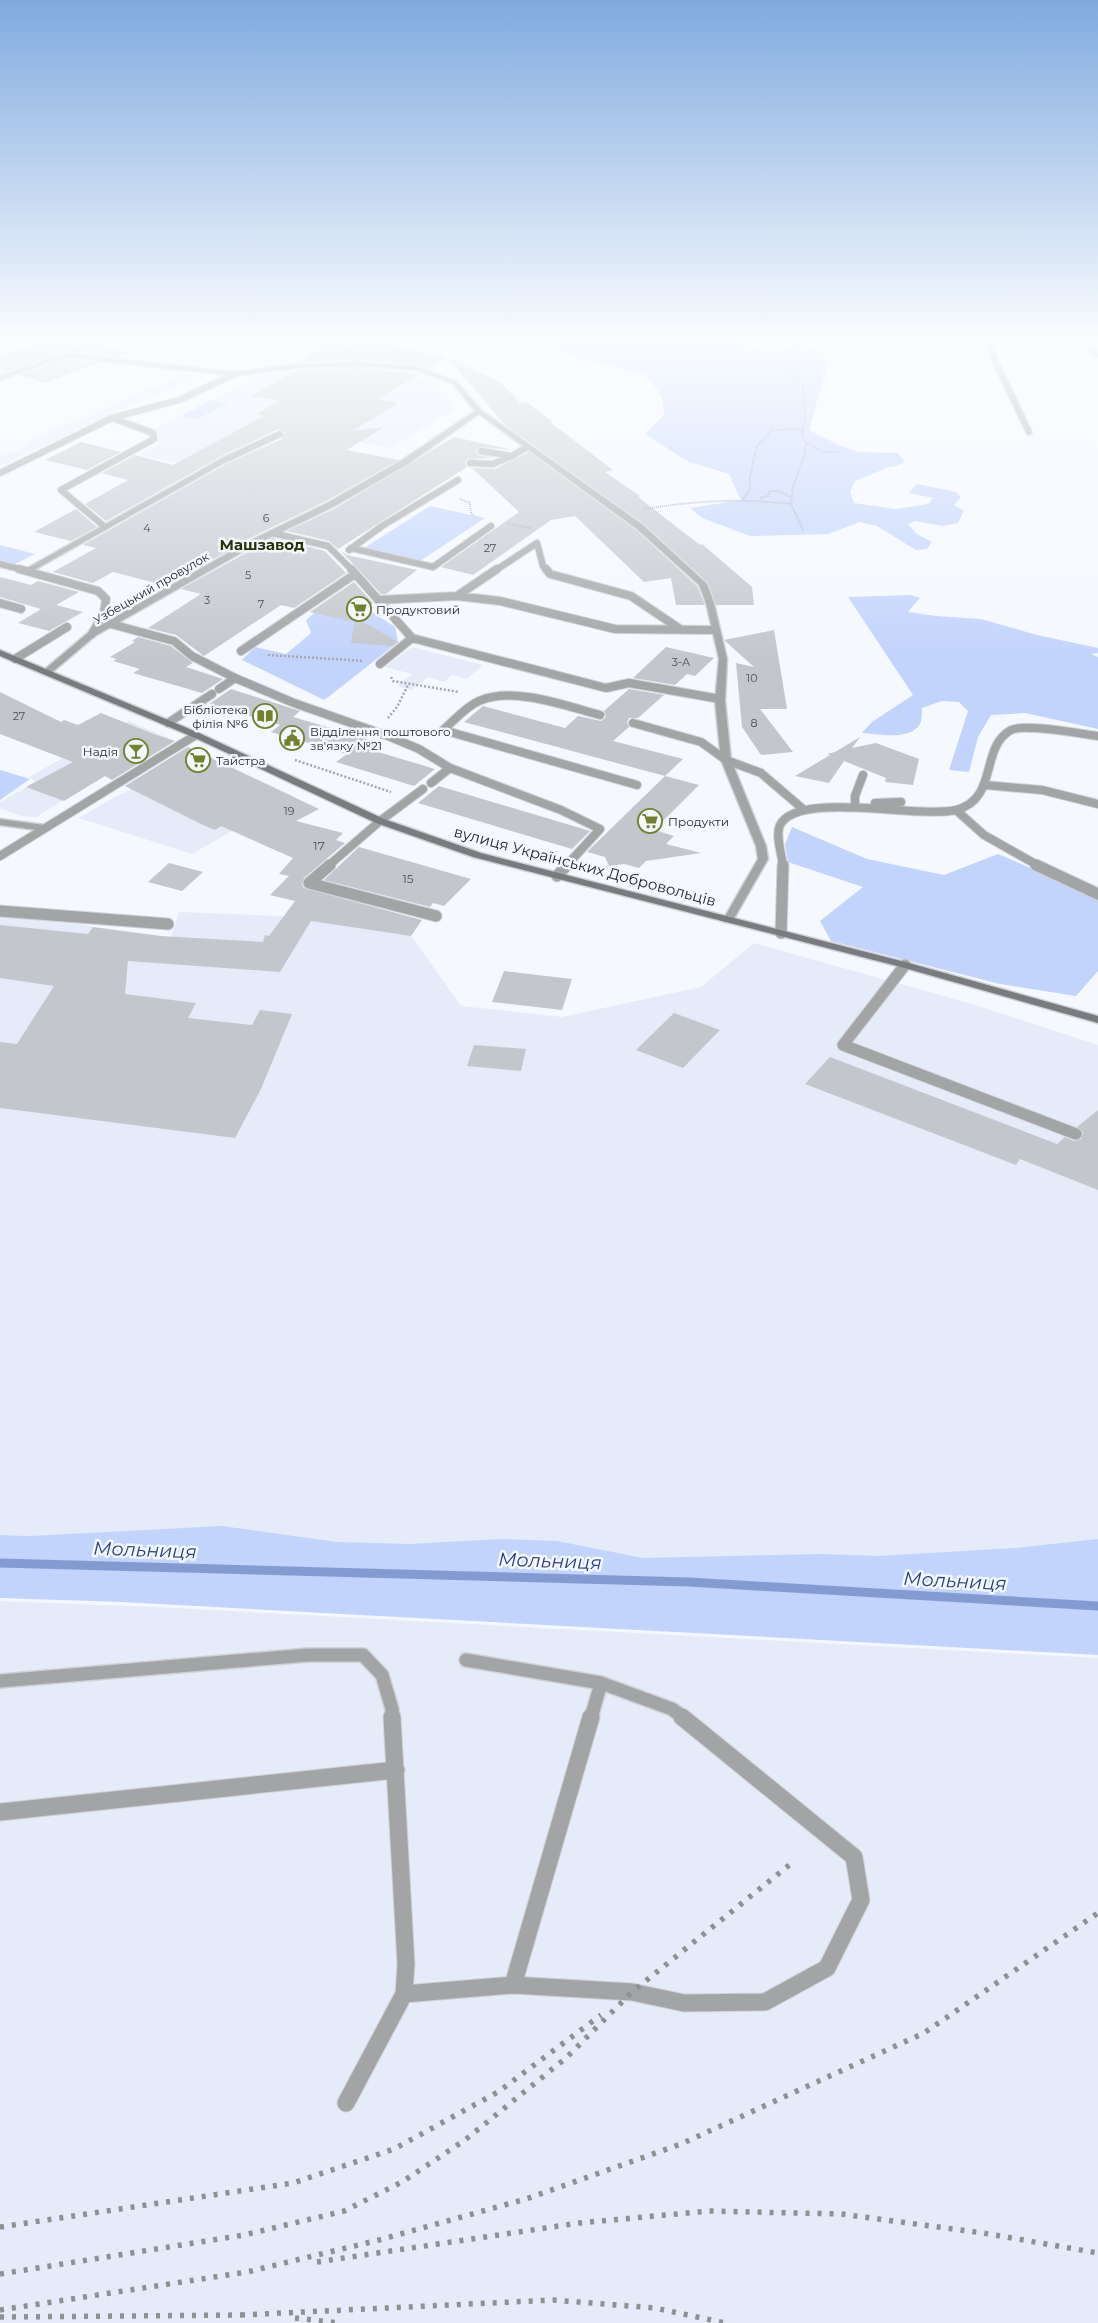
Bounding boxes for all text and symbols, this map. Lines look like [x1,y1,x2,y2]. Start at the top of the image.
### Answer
house number: 6 [263,511,270,525]
house number: 4 [143,521,151,535]
district label: Машзавод [219,535,305,554]
house number: 27 [484,541,496,555]
street label: Узбецький провулок [90,549,212,627]
house number: 5 [245,568,251,582]
house number: 3 [204,593,210,607]
supermarket icon: Продуктовий [346,596,372,622]
house number: 7 [258,597,264,611]
place label: Продуктовий [376,602,460,617]
house number: 3-А [672,655,691,669]
house number: 10 [746,671,758,685]
place label: Бібліотека філія №6 [183,702,248,731]
library icon: Бібліотека філія №6 [252,703,278,729]
house number: 27 [13,709,25,723]
house number: 8 [750,716,758,730]
place label: Відділення поштового зв'язку №21 [310,724,451,753]
public building icon: Відділення поштового зв'язку №21 [279,725,305,751]
bar icon: Надія [123,738,149,764]
place label: Надія [83,744,118,759]
supermarket icon: Тайстра [185,747,211,773]
place label: Тайстра [216,753,265,768]
house number: 19 [284,804,295,818]
supermarket icon: Продукти [637,808,663,834]
place label: Продукти [668,814,729,829]
street label: вулиця Українських Добровольців [452,822,718,910]
house number: 17 [313,838,325,853]
house number: 15 [402,871,414,886]
water label: Мольниця [93,1537,197,1563]
water label: Мольниця [498,1548,602,1574]
water label: Мольниця [903,1567,1007,1595]

